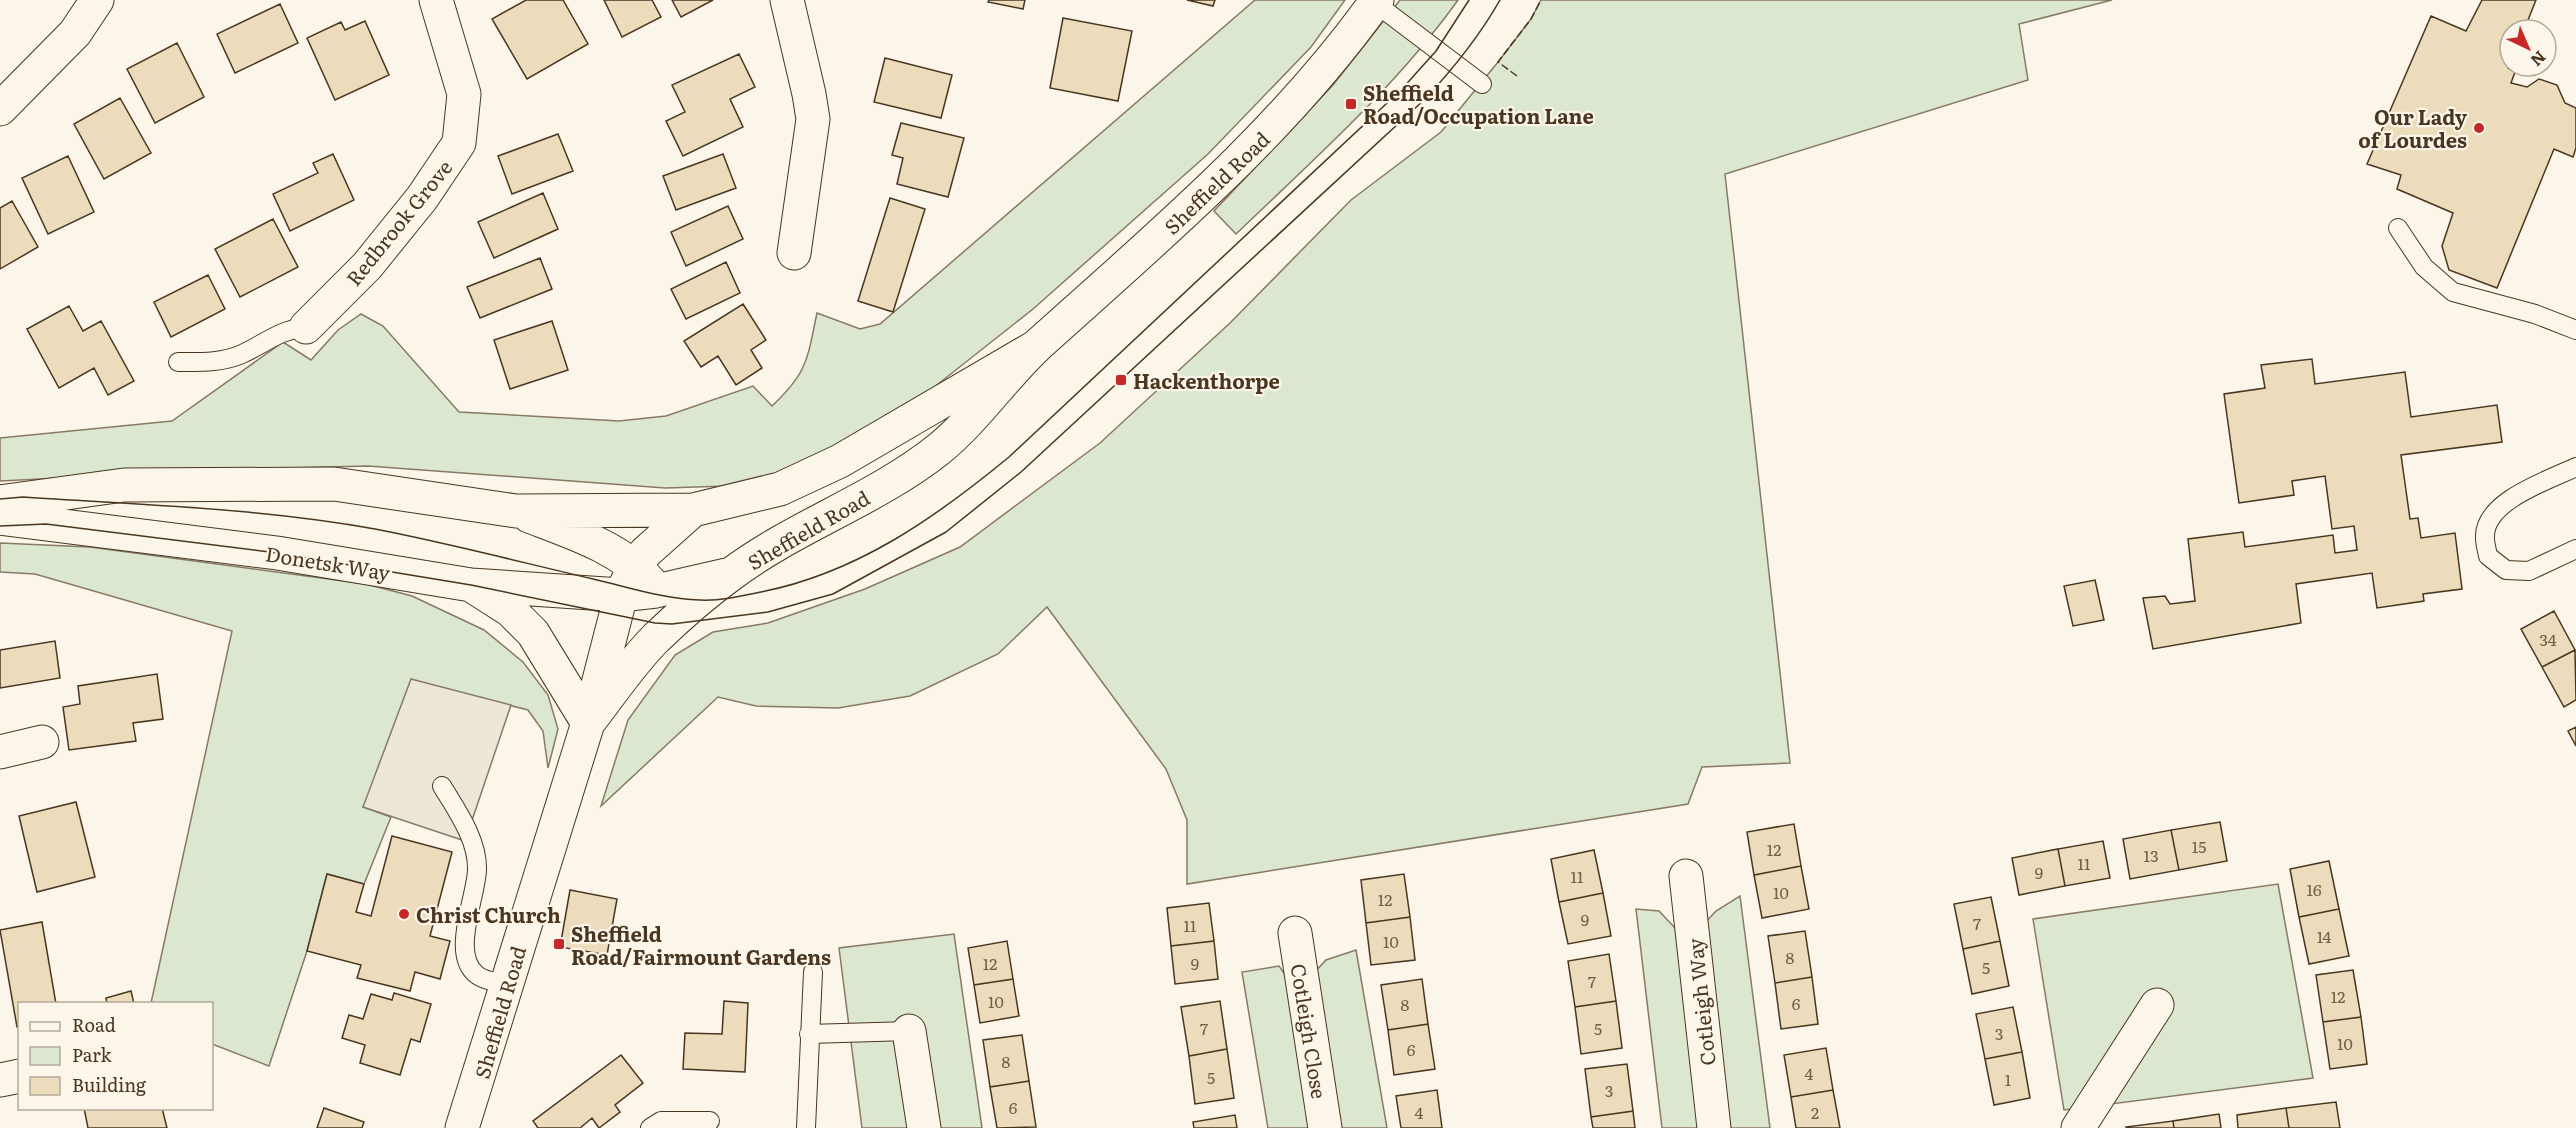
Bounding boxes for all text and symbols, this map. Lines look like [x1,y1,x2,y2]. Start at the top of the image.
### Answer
north arrow [2498,18,2558,78]
text: N [2526,46,2552,73]
place label: Sheffield Road/Occupation Lane [1363,77,1594,130]
marker: Sheffield Road/Occupation Lane [1344,97,1358,111]
place label: Our Lady of Lourdes [2358,101,2468,154]
marker: Our Lady of Lourdes [2472,121,2486,135]
street label: Sheffield Road [1156,124,1276,240]
street label: Redbrook Grove [338,153,458,291]
place label: Hackenthorpe [1133,365,1280,395]
marker: Hackenthorpe [1114,373,1128,387]
street label: Sheffield Road [741,482,875,576]
street label: Donetsk Way [264,537,393,587]
house number: 34 [2539,627,2557,651]
house number: 15 [2192,834,2206,858]
house number: 12 [1767,837,1781,861]
house number: 13 [2143,843,2159,867]
house number: 11 [2077,851,2091,875]
house number: 9 [2035,860,2043,884]
house number: 11 [1570,864,1584,888]
house number: 16 [2306,877,2322,901]
house number: 10 [1773,880,1789,904]
house number: 12 [1378,887,1392,911]
place label: Christ Church [416,899,561,929]
marker: Christ Church [397,907,411,921]
house number: 9 [1581,907,1589,931]
house number: 7 [1973,911,1981,935]
house number: 11 [1183,913,1197,937]
place label: Sheffield Road/Fairmount Gardens [571,918,831,971]
house number: 14 [2317,924,2332,948]
house number: 10 [1383,929,1399,953]
street label: Cotleigh Way [1678,936,1722,1067]
marker: Sheffield Road/Fairmount Gardens [552,937,566,951]
street label: Sheffield Road [466,942,532,1082]
house number: 8 [1786,945,1795,969]
house number: 12 [983,951,997,975]
house number: 9 [1191,951,1199,975]
house number: 5 [1982,955,1990,979]
street label: Cotleigh Close [1285,961,1335,1101]
house number: 7 [1588,969,1596,993]
house number: 12 [2331,984,2345,1008]
house number: 10 [988,989,1004,1013]
house number: 6 [1792,991,1801,1015]
house number: 8 [1401,992,1410,1016]
legend [18,1002,213,1110]
text: Road [72,1011,116,1038]
house number: 7 [1200,1016,1208,1040]
house number: 5 [1594,1016,1602,1040]
house number: 3 [1995,1021,2003,1045]
house number: 10 [2337,1031,2353,1055]
house number: 6 [1407,1037,1416,1061]
text: Park [72,1041,113,1068]
house number: 8 [1002,1049,1011,1073]
house number: 4 [1805,1061,1814,1085]
house number: 5 [1207,1065,1215,1089]
house number: 1 [2005,1067,2012,1091]
text: Building [72,1071,147,1098]
house number: 3 [1605,1078,1613,1102]
house number: 6 [1009,1095,1018,1119]
house number: 4 [1415,1100,1424,1124]
house number: 2 [1811,1100,1819,1124]

